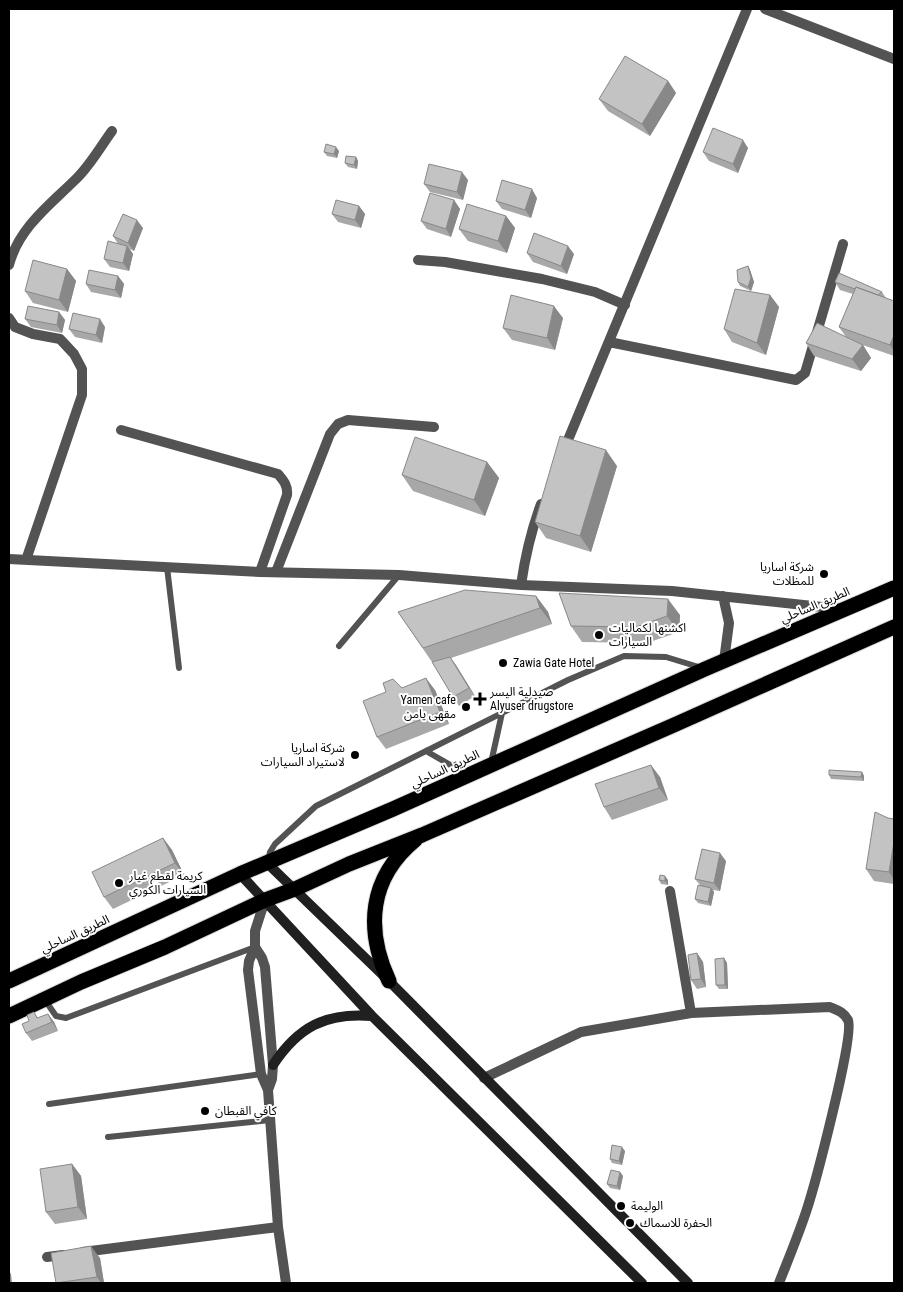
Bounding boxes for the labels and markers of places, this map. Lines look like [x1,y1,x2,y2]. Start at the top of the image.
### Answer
place label: شركة اساريا للمظلات [760,560,814,588]
marker: شركة اساريا للمظلات [818,568,830,580]
place label: اكشنها لكماليات السيارات [609,621,686,649]
marker: اكشنها لكماليات السيارات [593,629,605,641]
place label: Zawia Gate Hotel [513,656,594,670]
marker: Zawia Gate Hotel [497,657,509,669]
place label: صيدلية اليسر Alyuser drugstore [489,685,574,713]
place label: Yamen cafe مقهى يامن [401,693,456,721]
marker: صيدلية اليسر Alyuser drugstore [474,693,486,705]
marker: Yamen cafe مقهى يامن [460,701,472,713]
place label: شركة اساريا لاستيراد السيارات [261,741,345,769]
marker: شركة اساريا لاستيراد السيارات [349,749,361,761]
place label: كريمة لقطع غيار السيارات الكوري [128,869,206,900]
marker: كريمة لقطع غيار السيارات الكوري [113,877,125,889]
place label: كافي القبطان [215,1104,278,1121]
marker: كافي القبطان [199,1105,211,1117]
place label: الوليمة [631,1199,663,1213]
marker: الوليمة [615,1200,627,1212]
place label: الحفرة للاسماك [640,1216,712,1230]
marker: الحفرة للاسماك [624,1217,636,1229]

